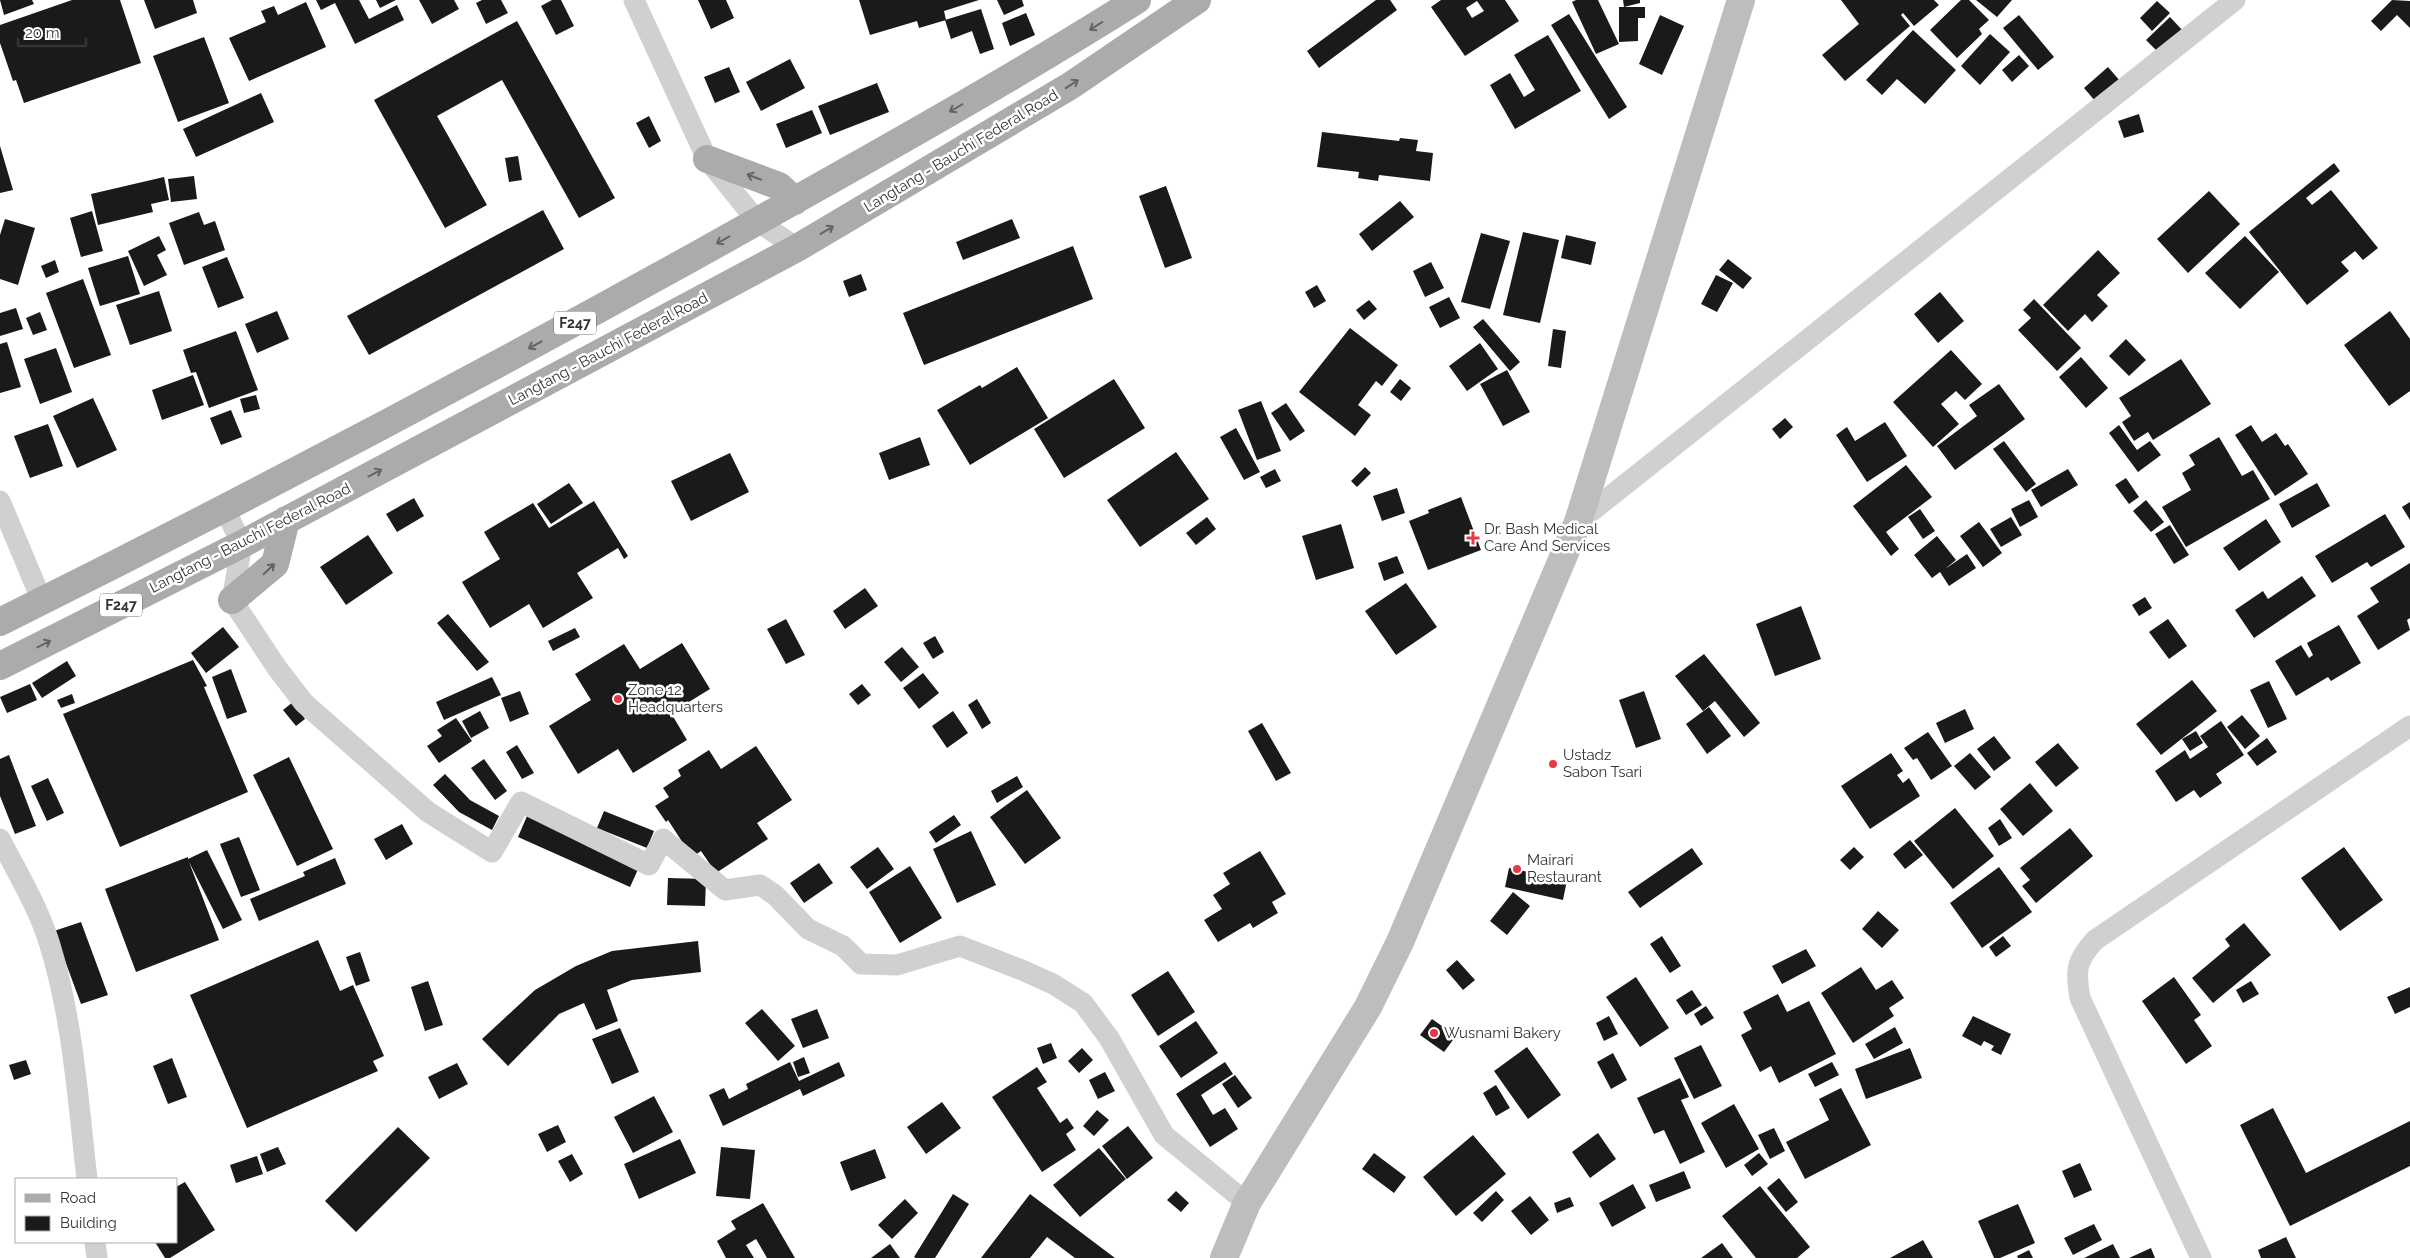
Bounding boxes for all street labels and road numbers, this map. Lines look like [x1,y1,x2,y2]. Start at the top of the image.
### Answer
street label: Langtang - Bauchi Federal Road [861,86,1061,216]
street label: Langtang - Bauchi Federal Road [505,289,711,409]
road number: F247 [554,312,596,334]
street label: Langtang - Bauchi Federal Road [146,479,354,597]
road number: F247 [100,594,142,616]

